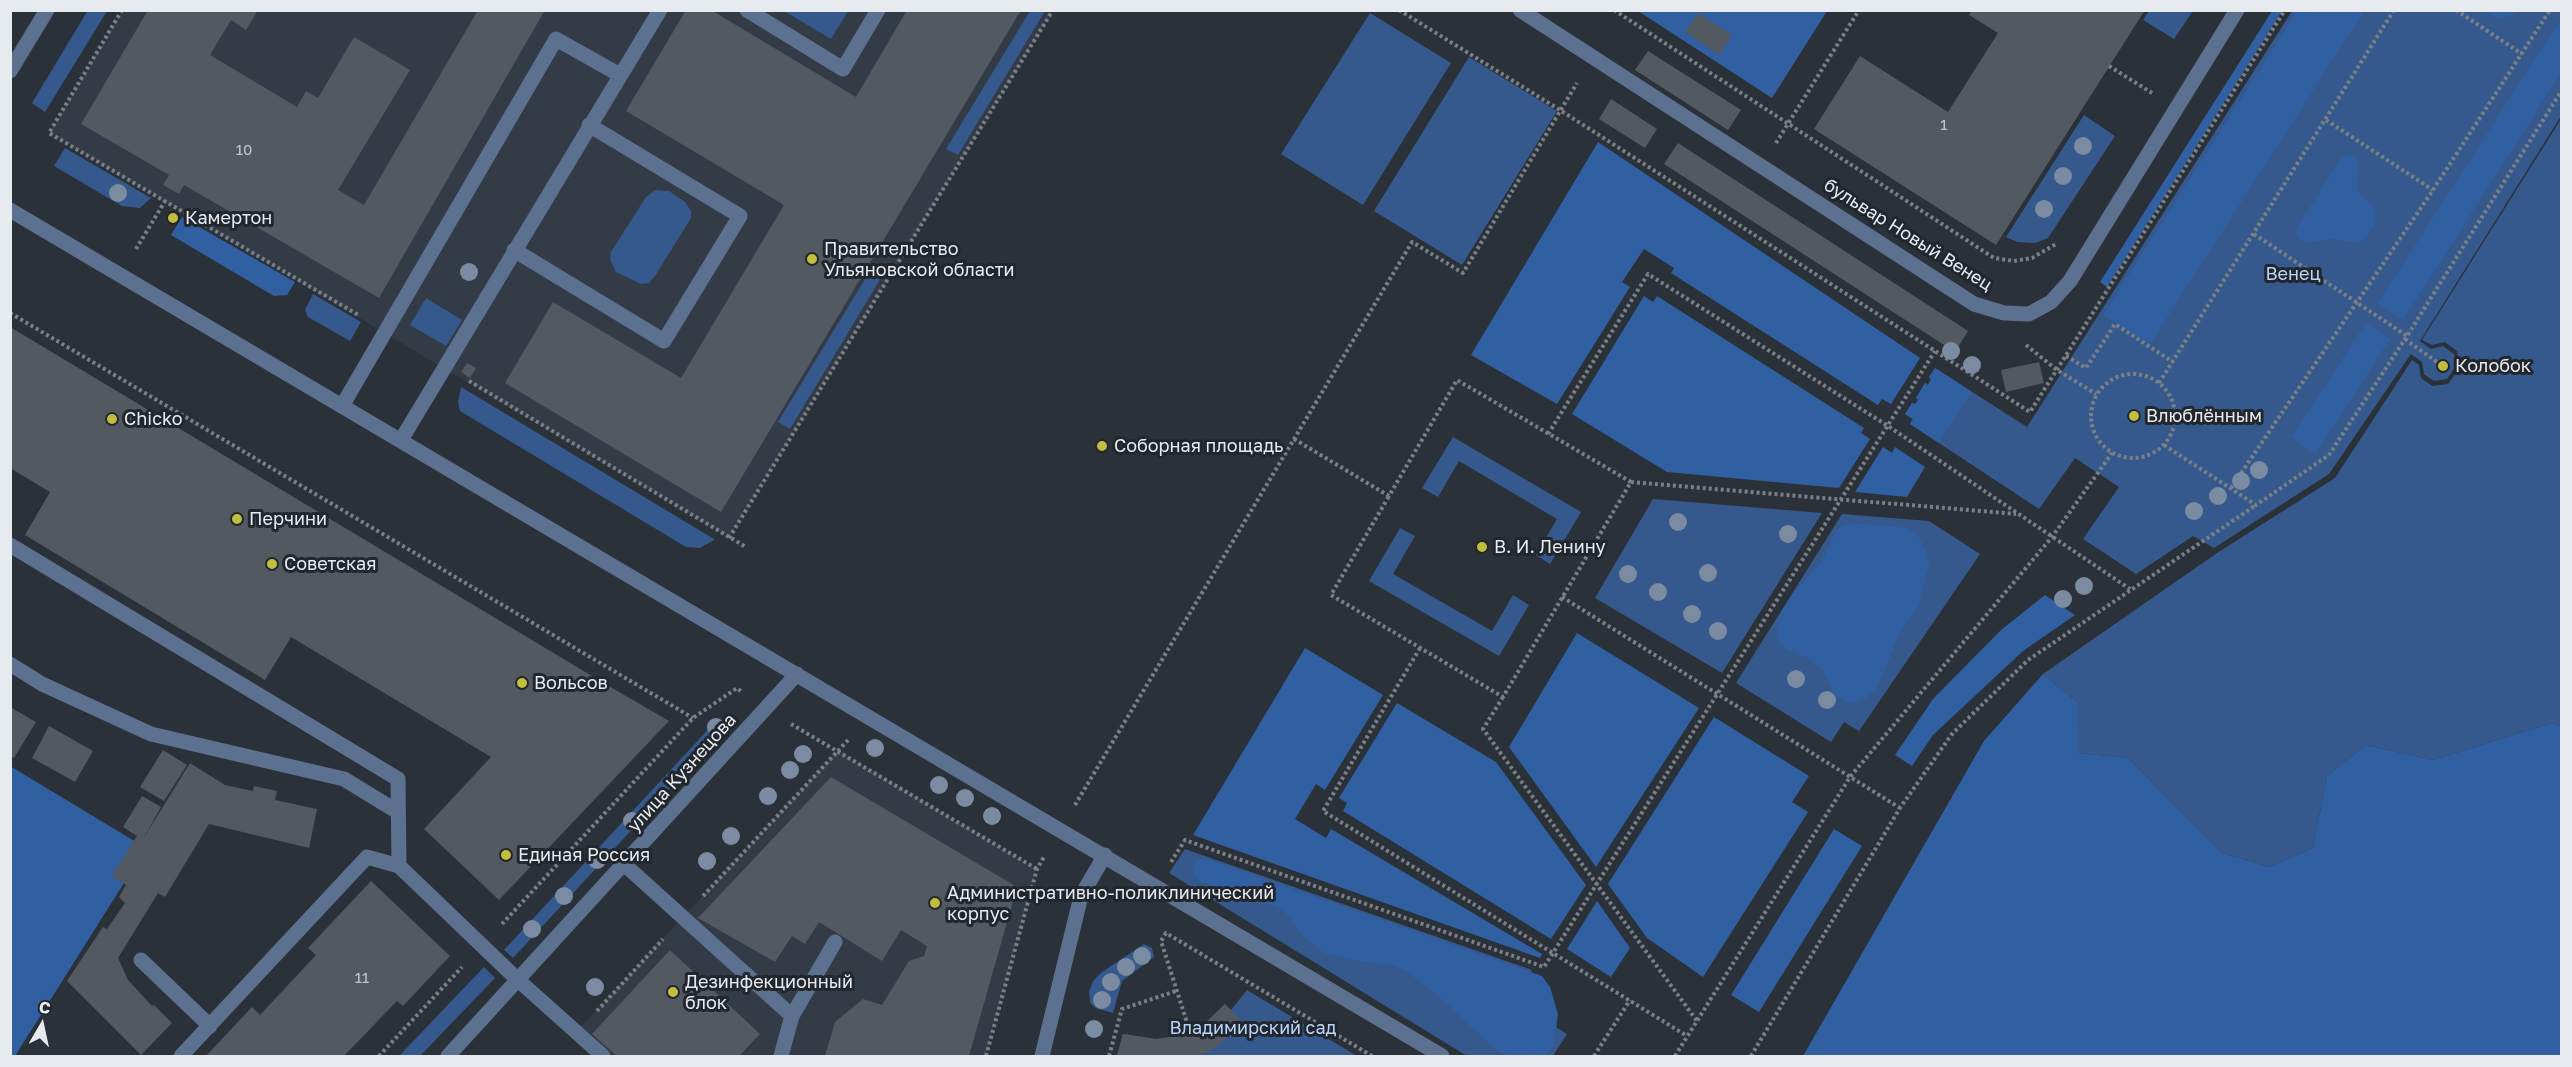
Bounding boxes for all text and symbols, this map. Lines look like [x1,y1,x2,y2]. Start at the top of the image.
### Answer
house number: 1 [1940,116,1948,134]
house number: 10 [236,141,252,159]
street label: бульвар Новый Венец [1820,174,1996,296]
place label: Камертон [185,207,272,229]
marker: Камертон [166,211,180,225]
place label: Правительство Ульяновской области [824,238,1015,280]
marker: Правительство Ульяновской области [805,252,819,266]
park label: Венец [2265,263,2321,285]
place label: Колобок [2455,355,2531,377]
marker: Колобок [2436,359,2450,373]
place label: Влюблённым [2146,405,2262,427]
place label: Chicko [124,408,183,430]
marker: Влюблённым [2127,409,2141,423]
marker: Chicko [105,412,119,426]
place label: Соборная площадь [1114,435,1283,457]
marker: Соборная площадь [1095,439,1109,453]
place label: Перчини [249,508,327,530]
marker: Перчини [230,512,244,526]
place label: В. И. Ленину [1494,536,1606,558]
marker: В. И. Ленину [1475,540,1489,554]
place label: Советская [284,553,377,575]
marker: Советская [265,557,279,571]
place label: Вольсов [534,672,608,694]
marker: Вольсов [515,676,529,690]
street label: улица Кузнецова [623,709,741,837]
place label: Единая Россия [518,844,650,866]
marker: Единая Россия [499,848,513,862]
place label: Административно-поликлинический корпус [947,882,1274,924]
marker: Административно-поликлинический корпус [928,896,942,910]
house number: 11 [355,969,369,987]
place label: Дезинфекционный блок [685,971,853,1014]
marker: Дезинфекционный блок [666,985,680,999]
north arrow [12,995,72,1055]
text: С [38,996,52,1018]
park label: Владимирский сад [1170,1017,1336,1039]

